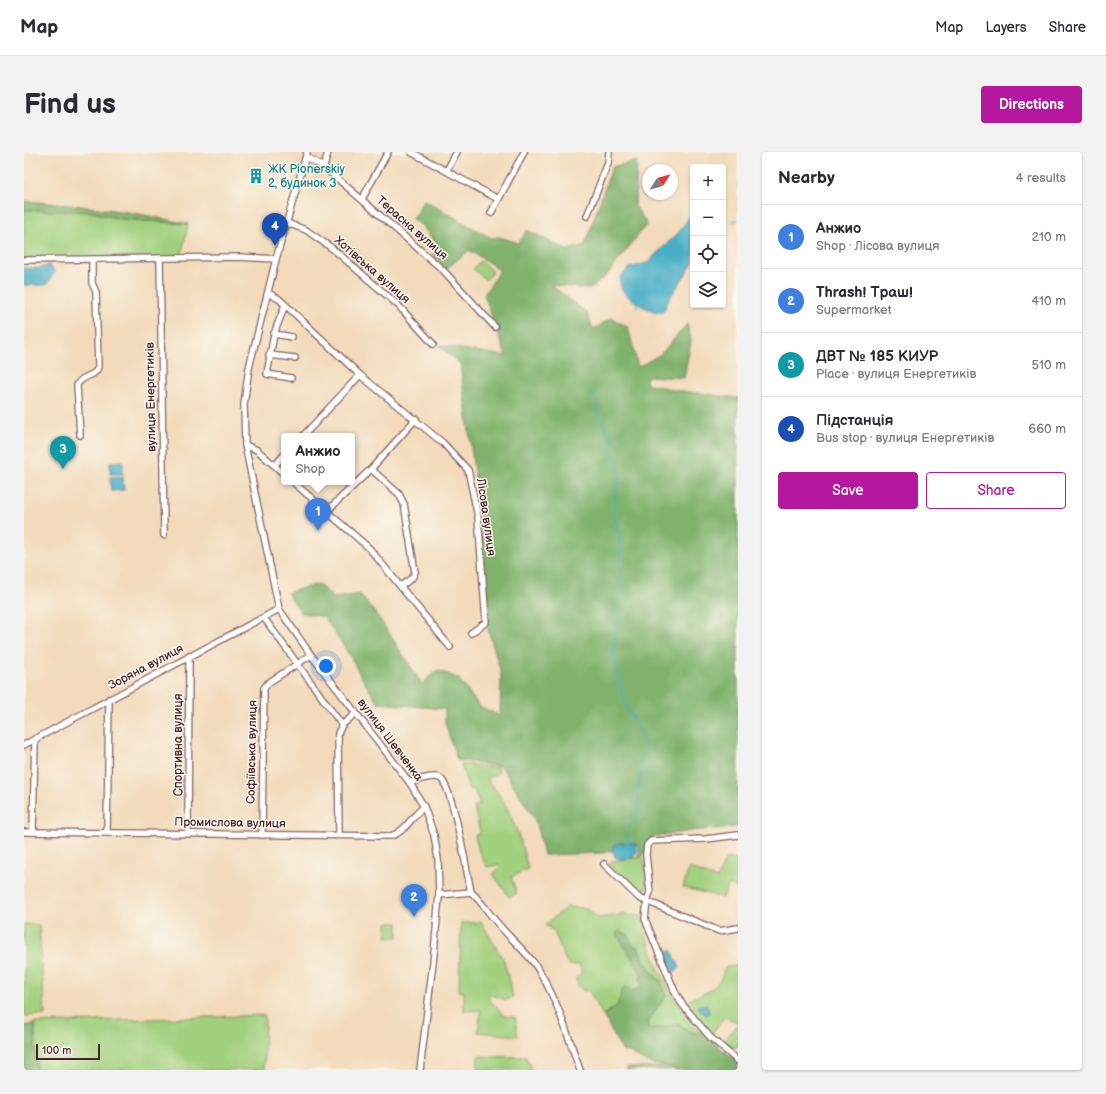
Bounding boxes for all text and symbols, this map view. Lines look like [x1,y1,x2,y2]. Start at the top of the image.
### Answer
text: Map [20,16,58,39]
text: Map [935,19,963,36]
text: Layers [985,19,1027,36]
text: Share [1049,19,1086,36]
button: Directions [981,86,1082,123]
text: Find us [24,88,116,121]
place label: ЖК Pionerskiy 2, будинок 3 [268,162,346,191]
north arrow [642,164,678,200]
map controls [690,164,726,308]
button: + [690,164,726,200]
building icon: ЖК Pionerskiy 2, будинок 3 [247,167,265,185]
text: Nearby [778,168,835,188]
text: 4 results [1016,170,1066,186]
street label: Терасна вулиця [373,193,451,263]
button: − [690,200,726,236]
pin: 4 [262,213,288,246]
text: Анжио [816,219,861,238]
text: 1 [788,229,794,245]
text: 210 m [1032,229,1066,245]
street label: Хотівська вулиця [331,233,413,307]
button: locate [690,236,726,272]
text: Shop · Лісова вулиця [816,238,939,254]
button: layers [690,272,726,308]
text: Thrash! Траш! [816,283,913,302]
text: 2 [787,293,795,309]
text: 410 m [1031,293,1066,309]
text: Supermarket [816,302,892,318]
street label: вулиця Енергетиків [143,341,159,452]
text: ДВТ № 185 КИУР [816,347,938,366]
text: 3 [787,357,795,373]
text: 510 m [1032,357,1066,373]
text: Place · вулиця Енергетиків [816,366,976,382]
text: Підстанція [816,411,893,430]
text: 4 [787,421,795,437]
text: 660 m [1028,421,1066,437]
text: Bus stop · вулиця Енергетиків [816,430,994,446]
popup [281,433,355,485]
pin: 3 [50,436,76,469]
text: Анжио [295,442,341,461]
text: Shop [295,461,325,477]
button: Save [778,472,918,509]
button: Share [926,472,1066,509]
street label: Лісова вулиця [473,476,499,557]
pin: 1 [305,498,331,531]
street label: Зоряна вулиця [106,641,186,693]
your location [316,656,336,676]
street label: Спортивна вулиця [171,693,186,796]
street label: вулиця Шевченка [354,696,426,784]
street label: Софіївська вулиця [244,700,260,804]
street label: Промислова вулиця [174,815,286,831]
pin: 2 [401,884,427,917]
scale bar [36,1042,100,1061]
text: 100 m [42,1044,71,1057]

